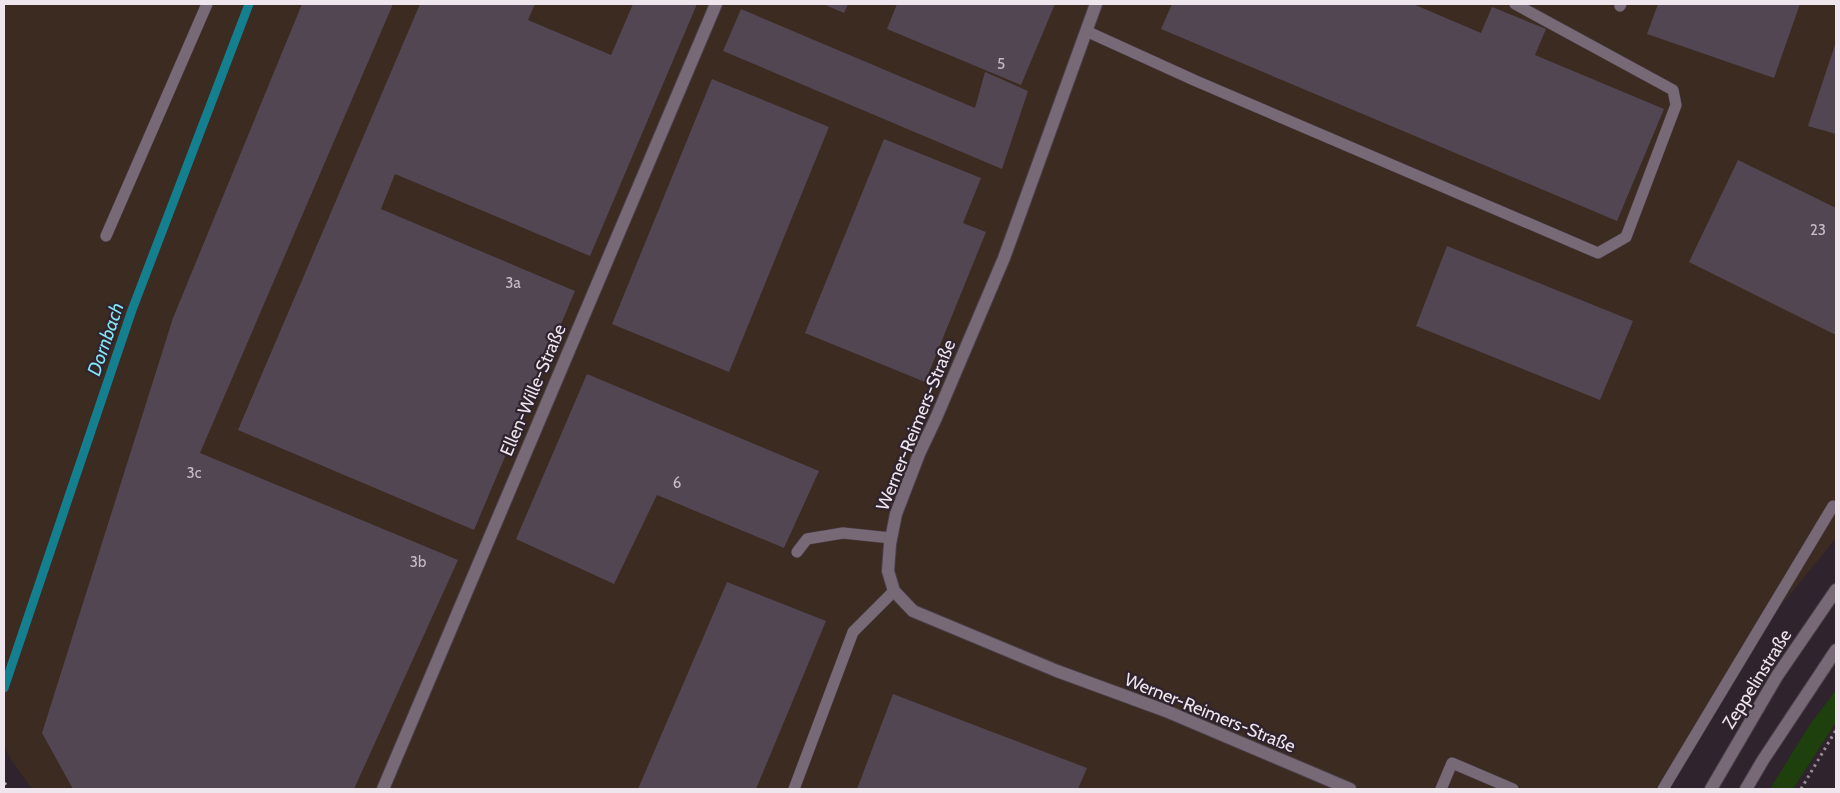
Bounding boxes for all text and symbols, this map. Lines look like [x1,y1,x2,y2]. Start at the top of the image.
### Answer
house number: 5 [997,55,1005,73]
house number: 23 [1810,221,1826,239]
house number: 3a [505,274,521,292]
water label: Dornbach [82,300,129,379]
street label: Ellen-Wille-Straße [495,321,571,459]
street label: Werner-Reimers-Straße [872,336,960,514]
house number: 3c [187,464,202,482]
house number: 6 [673,474,681,492]
house number: 3b [410,553,426,571]
street label: Zeppelinstraße [1718,625,1796,733]
street label: Werner-Reimers-Straße [1121,669,1299,757]

